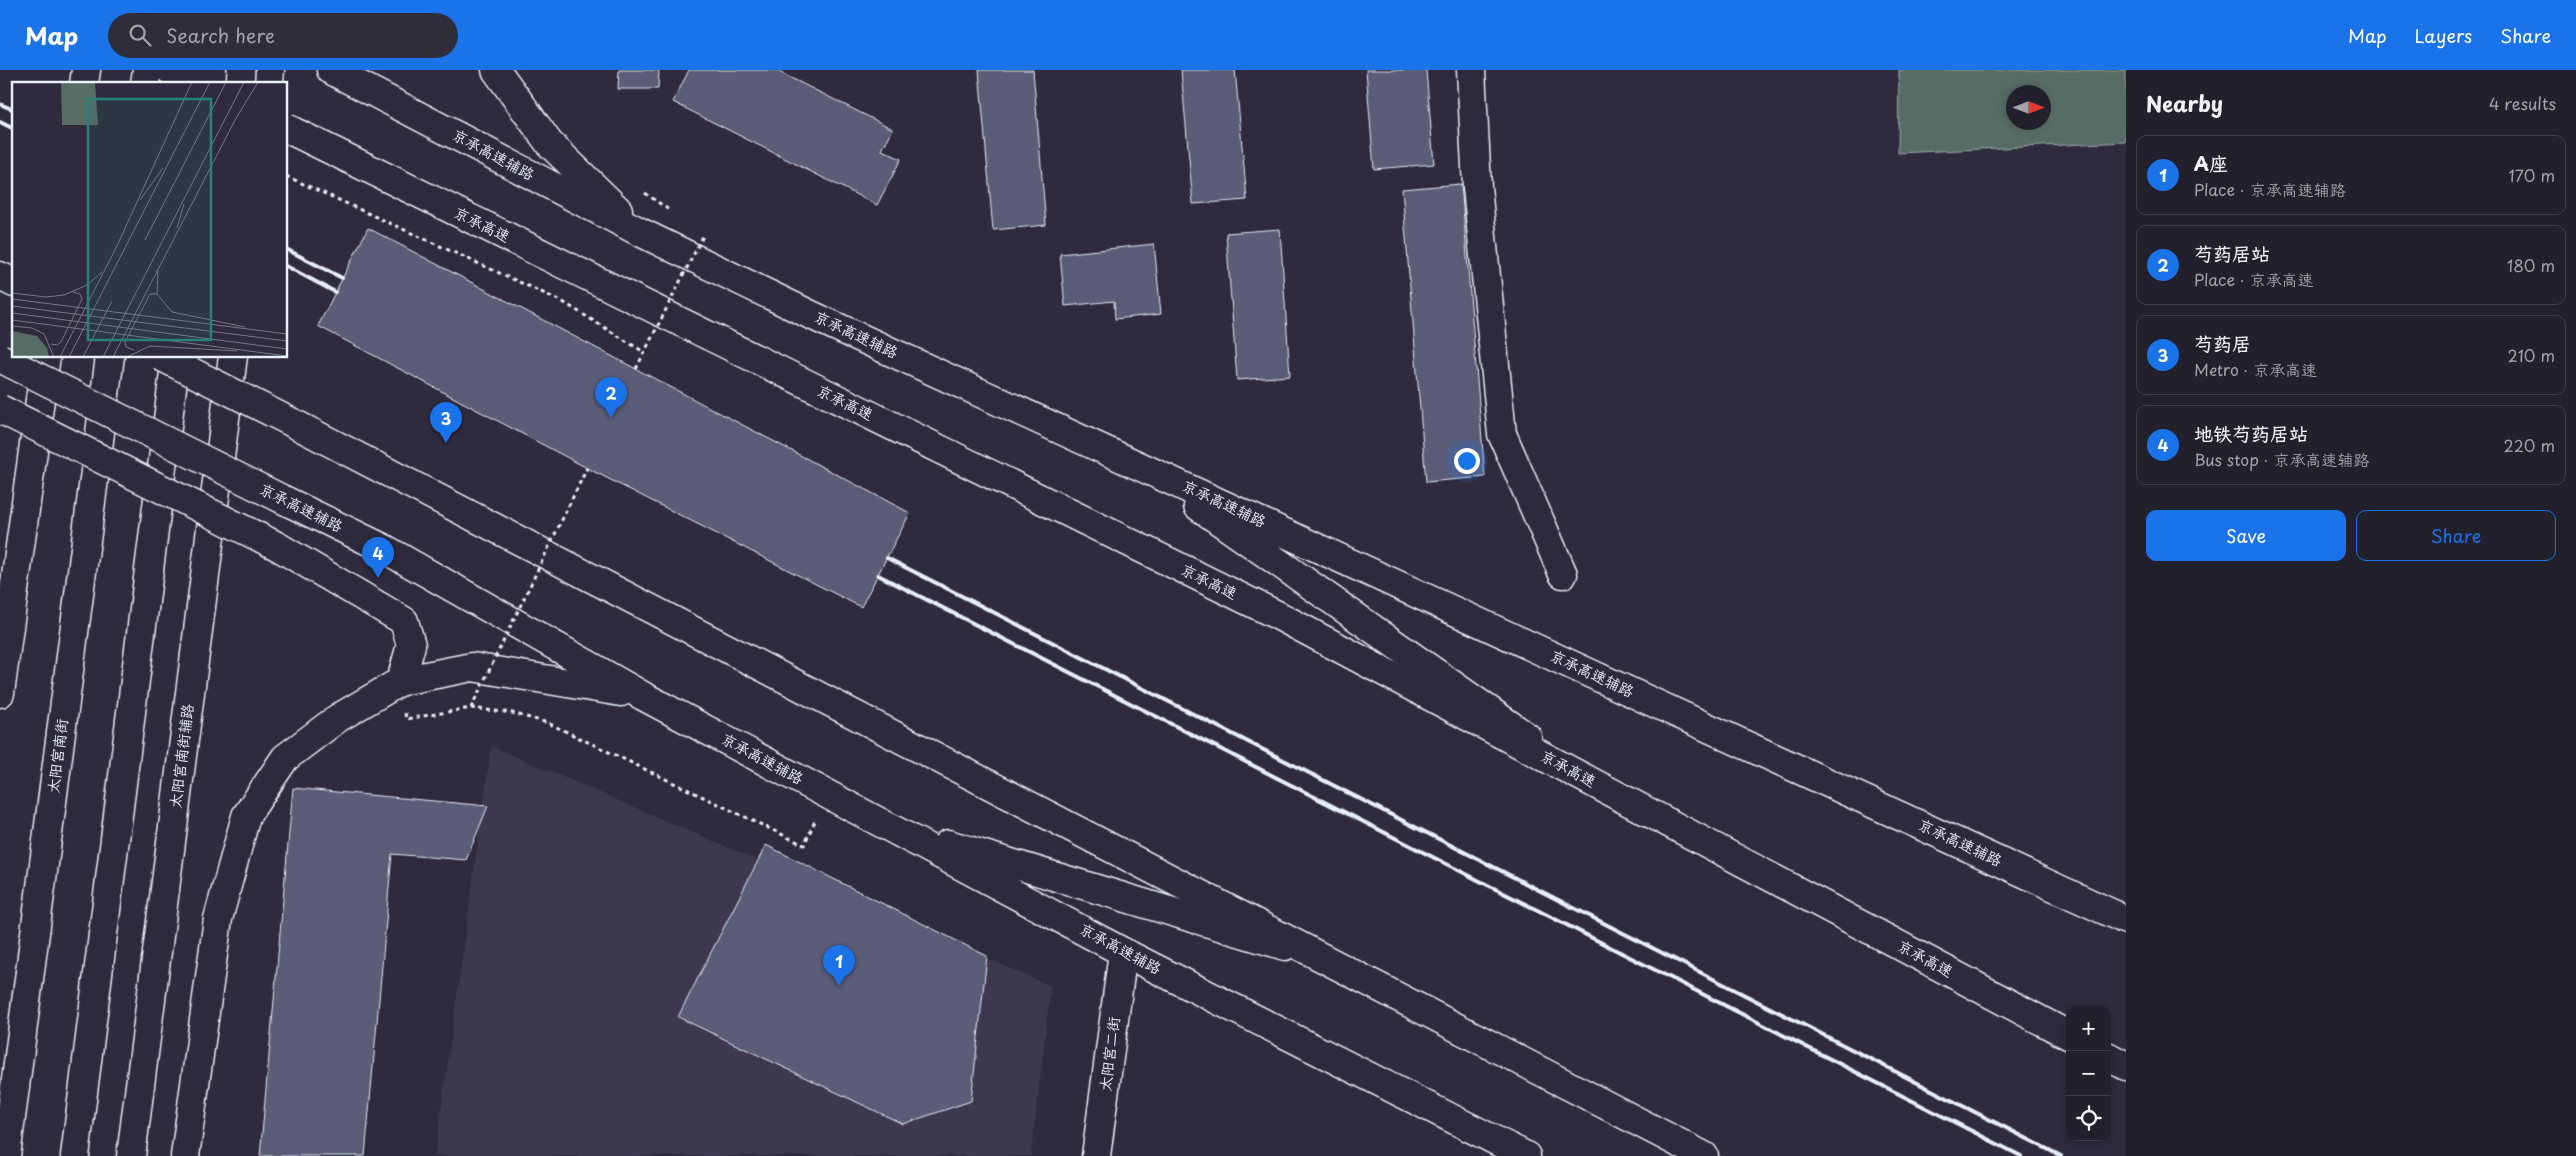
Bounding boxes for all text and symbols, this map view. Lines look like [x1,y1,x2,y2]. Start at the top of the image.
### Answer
search box [108,13,458,58]
text: Map [25,17,78,53]
icon: search [126,21,154,49]
text: Search here [166,21,275,49]
text: Map [2348,22,2387,49]
text: Layers [2415,22,2472,49]
text: Share [2500,22,2551,49]
inset map [12,82,288,358]
north arrow [2006,85,2051,130]
text: Nearby [2146,87,2223,119]
text: 4 results [2489,91,2556,115]
street label: 京承高速辅路 [449,122,539,185]
text: A座 [2194,149,2228,177]
text: 1 [2159,163,2167,187]
text: 170 m [2509,163,2555,187]
text: Place · 京承高速辅路 [2194,177,2346,201]
street label: 京承高速 [451,200,515,247]
text: 芍药居站 [2194,239,2270,267]
text: 2 [2157,253,2169,277]
text: 180 m [2507,253,2555,277]
text: Place · 京承高速 [2194,267,2314,291]
street label: 京承高速辅路 [811,304,902,363]
text: 芍药居 [2194,329,2251,357]
text: 3 [2158,343,2168,367]
text: 210 m [2507,343,2555,367]
text: Metro · 京承高速 [2194,357,2317,381]
pin: 2 [595,377,627,418]
street label: 京承高速 [814,378,878,425]
pin: 3 [430,402,462,443]
text: 地铁芍药居站 [2194,419,2308,447]
text: 4 [2158,433,2168,457]
text: 220 m [2504,433,2555,457]
text: Bus stop · 京承高速辅路 [2194,447,2370,471]
your location [1454,448,1480,474]
street label: 京承高速辅路 [1179,473,1270,532]
street label: 京承高速辅路 [256,477,347,537]
button: Save [2146,510,2346,561]
button: Share [2356,510,2556,561]
pin: 4 [362,537,394,578]
street label: 京承高速 [1178,557,1242,604]
street label: 京承高速辅路 [1547,643,1638,702]
street label: 太阳宫南街辅路 [163,702,198,809]
street label: 太阳宫南街 [41,717,72,794]
street label: 京承高速辅路 [718,726,808,789]
street label: 京承高速 [1537,743,1601,792]
street label: 京承高速辅路 [1915,812,2006,871]
street label: 京承高速辅路 [1076,916,1166,979]
street label: 京承高速 [1894,933,1958,982]
pin: 1 [823,945,855,986]
map controls [2066,1006,2111,1141]
button: + [2066,1006,2111,1051]
street label: 太阳宫二街 [1093,1015,1124,1092]
button: − [2066,1051,2111,1096]
button: locate [2066,1096,2111,1141]

